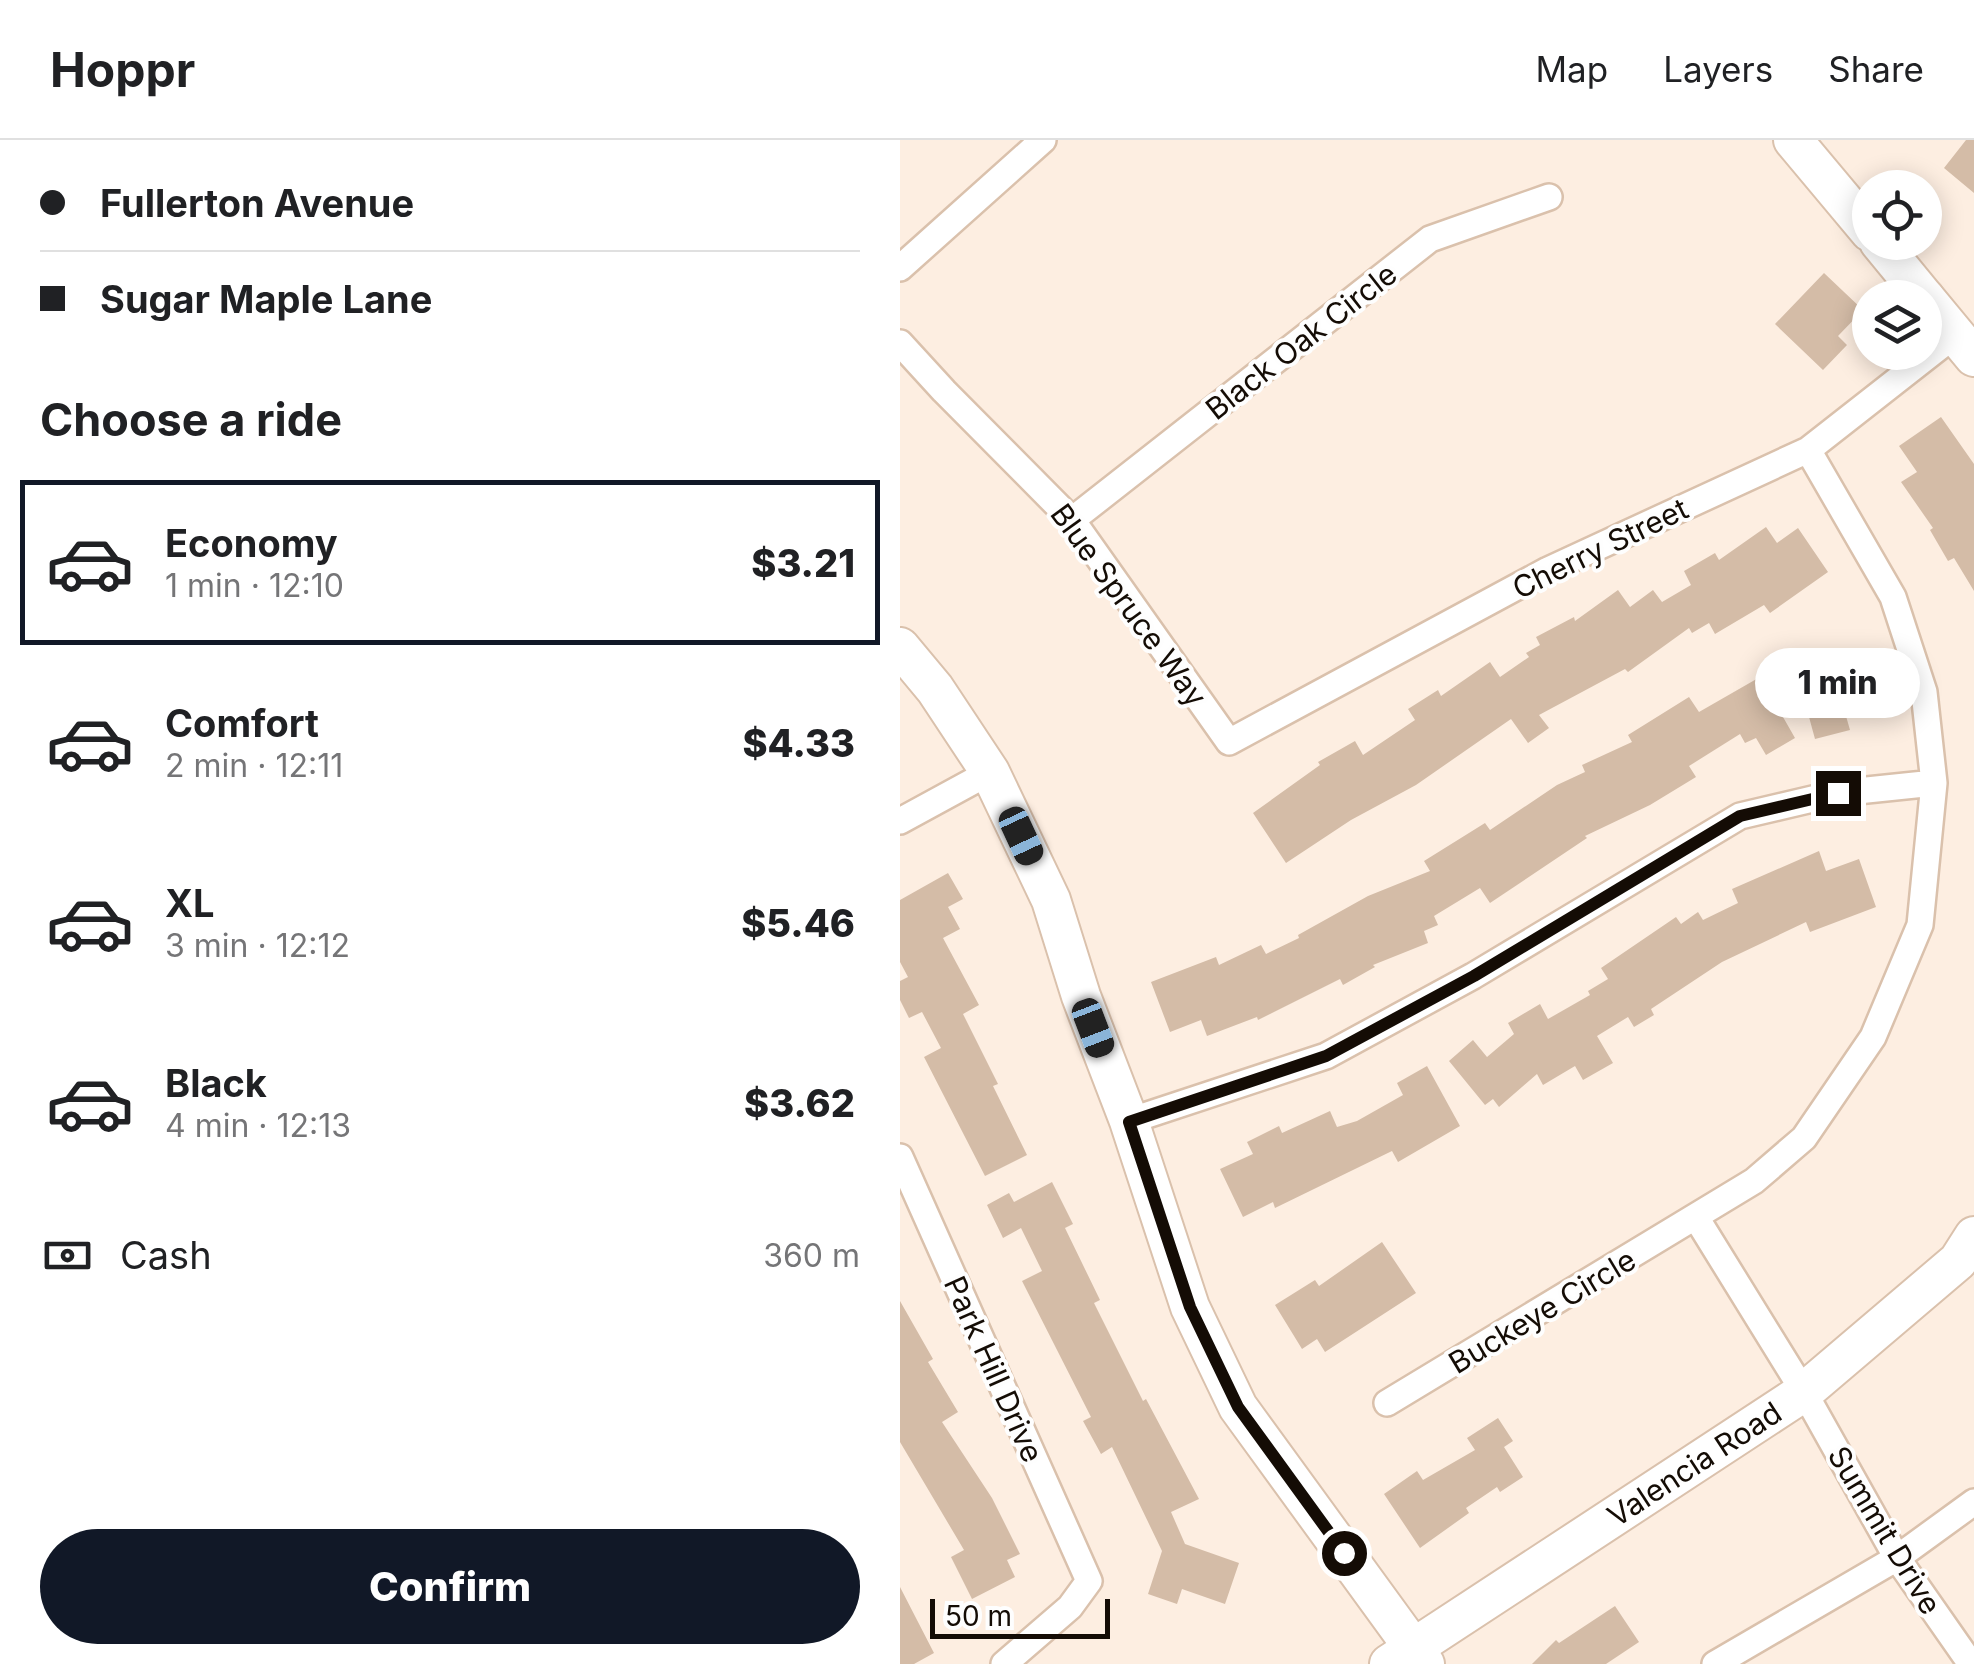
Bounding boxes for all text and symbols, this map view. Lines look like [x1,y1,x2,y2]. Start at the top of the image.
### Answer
text: Hoppr [50,40,195,99]
text: Map [1536,48,1608,90]
text: Layers [1663,48,1773,90]
text: Share [1828,48,1924,90]
map controls [1852,170,1942,370]
button: locate [1852,170,1942,260]
text: Fullerton Avenue [100,180,414,226]
street label: Black Oak Circle [1198,255,1404,427]
text: Sugar Maple Lane [100,276,432,322]
button: layers [1852,280,1942,370]
text: Choose a ride [40,392,342,447]
street label: Cherry Street [1506,490,1694,606]
street label: Blue Spruce Way [1043,497,1215,713]
icon: car [45,518,135,608]
text: Economy [165,520,338,566]
text: $3.21 [751,540,855,586]
text: 1 min · 12:10 [165,566,344,605]
callout: 1 min [1756,648,1920,718]
text: 1 min [1797,663,1878,702]
icon: car [45,698,135,788]
text: Comfort [165,700,319,746]
text: $4.33 [743,720,855,766]
text: 2 min · 12:11 [165,746,343,785]
route end [1816,771,1861,816]
car [995,802,1047,870]
icon: car [45,878,135,968]
text: XL [165,880,215,926]
text: $5.46 [741,900,855,946]
text: 3 min · 12:12 [165,926,350,965]
car [1068,995,1118,1061]
icon: car [45,1058,135,1148]
text: Black [165,1060,267,1106]
text: $3.62 [744,1080,855,1126]
text: 4 min · 12:13 [165,1106,351,1145]
icon: cash [40,1228,95,1283]
text: Cash [120,1232,212,1278]
text: 360 m [763,1236,860,1275]
street label: Buckeye Circle [1442,1241,1642,1381]
street label: Park Hill Drive [937,1270,1051,1468]
street label: Valencia Road [1601,1394,1788,1534]
street label: Summit Drive [1821,1440,1949,1620]
button: Confirm [40,1529,860,1644]
route start [1322,1531,1367,1576]
scale bar [930,1594,1110,1638]
text: 50 m [945,1599,1012,1633]

